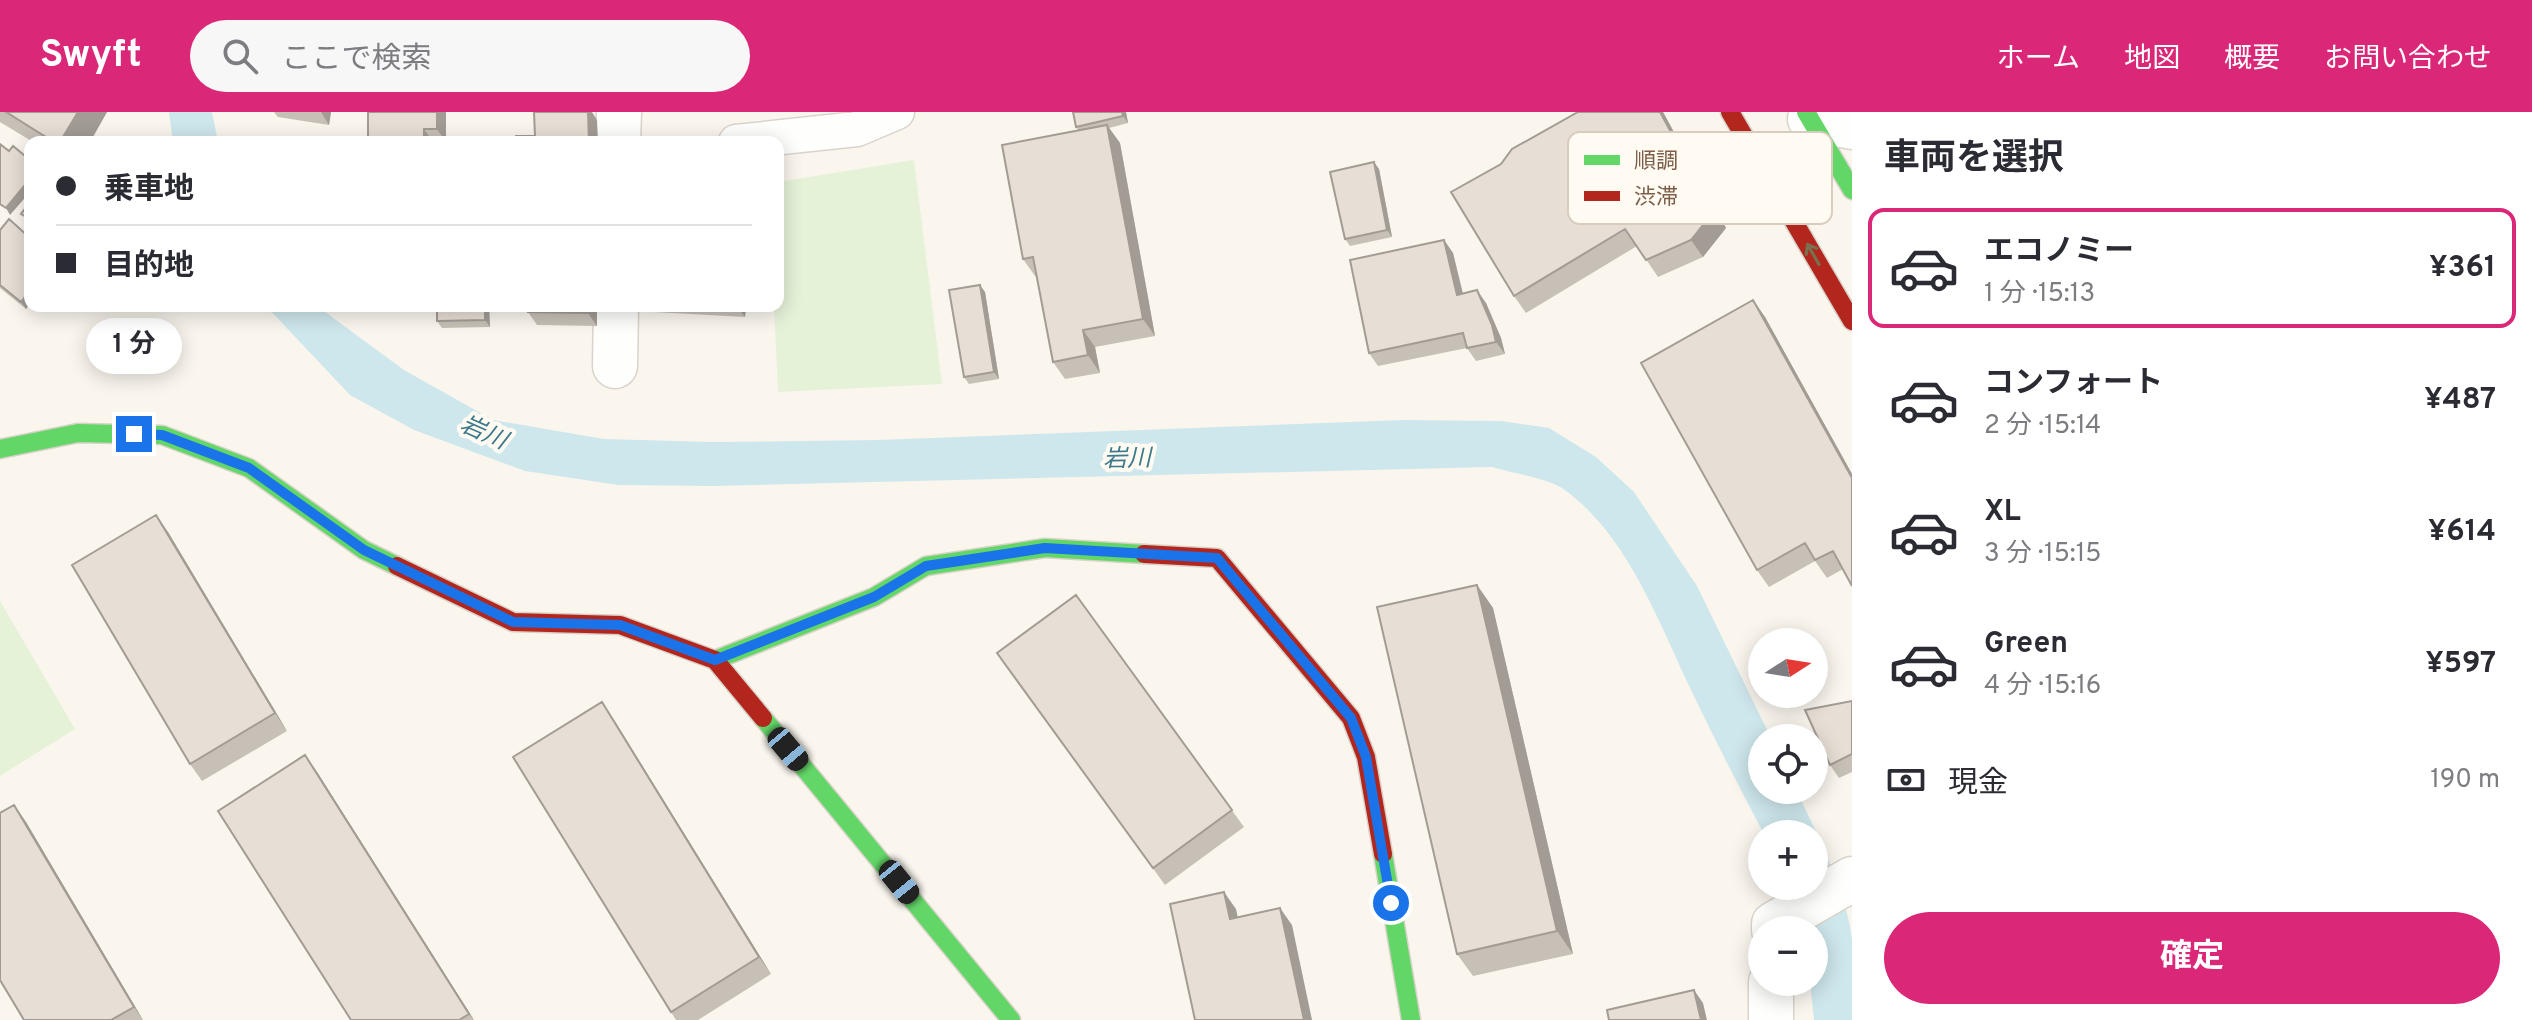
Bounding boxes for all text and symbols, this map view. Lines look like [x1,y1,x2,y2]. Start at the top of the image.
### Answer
search box [190,20,750,92]
text: Swyft [40,32,142,81]
icon: search [218,34,262,78]
text: ここで検索 [282,42,432,79]
text: ホーム [1997,42,2080,78]
text: 地図 [2124,42,2180,78]
text: 概要 [2224,42,2280,78]
text: お問い合わせ [2324,42,2492,78]
legend [1568,132,1832,224]
text: 車両を選択 [1884,137,2064,183]
text: 順調 [1634,149,1678,176]
text: 乗車地 [104,172,194,209]
text: 渋滞 [1634,185,1678,212]
icon: car [1888,232,1960,304]
text: エコノミー [1984,234,2134,271]
one-way arrow [1805,243,1821,266]
text: 目的地 [104,249,194,286]
text: ¥361 [2429,250,2496,287]
text: 1 分 · 15:13 [1984,278,2095,311]
callout: 1 分 [86,318,182,374]
text: 1 分 [113,329,155,362]
icon: car [1888,364,1960,436]
text: コンフォート [1984,366,2163,403]
text: ¥487 [2424,382,2496,419]
water label: 岩川 [455,410,514,459]
text: 2 分 · 15:14 [1984,410,2101,443]
route end [116,416,152,452]
water label: 岩川 [1103,445,1154,475]
text: XL [1984,494,2021,531]
icon: car [1888,496,1960,568]
text: ¥614 [2428,514,2496,551]
text: 3 分 · 15:15 [1984,538,2102,571]
text: Green [1984,626,2068,663]
north arrow [1748,628,1828,708]
map controls [1748,628,1828,996]
icon: car [1888,628,1960,700]
text: ¥597 [2425,646,2496,683]
text: 4 分 · 15:16 [1984,670,2101,703]
car [763,723,813,775]
button: locate [1748,724,1828,804]
icon: cash [1884,758,1928,802]
text: 190 m [2430,764,2500,797]
text: 現金 [1948,766,2008,803]
button: + [1748,820,1828,900]
car [875,856,923,908]
route start [1373,885,1409,921]
button: 確定 [1884,912,2500,1004]
button: − [1748,916,1828,996]

